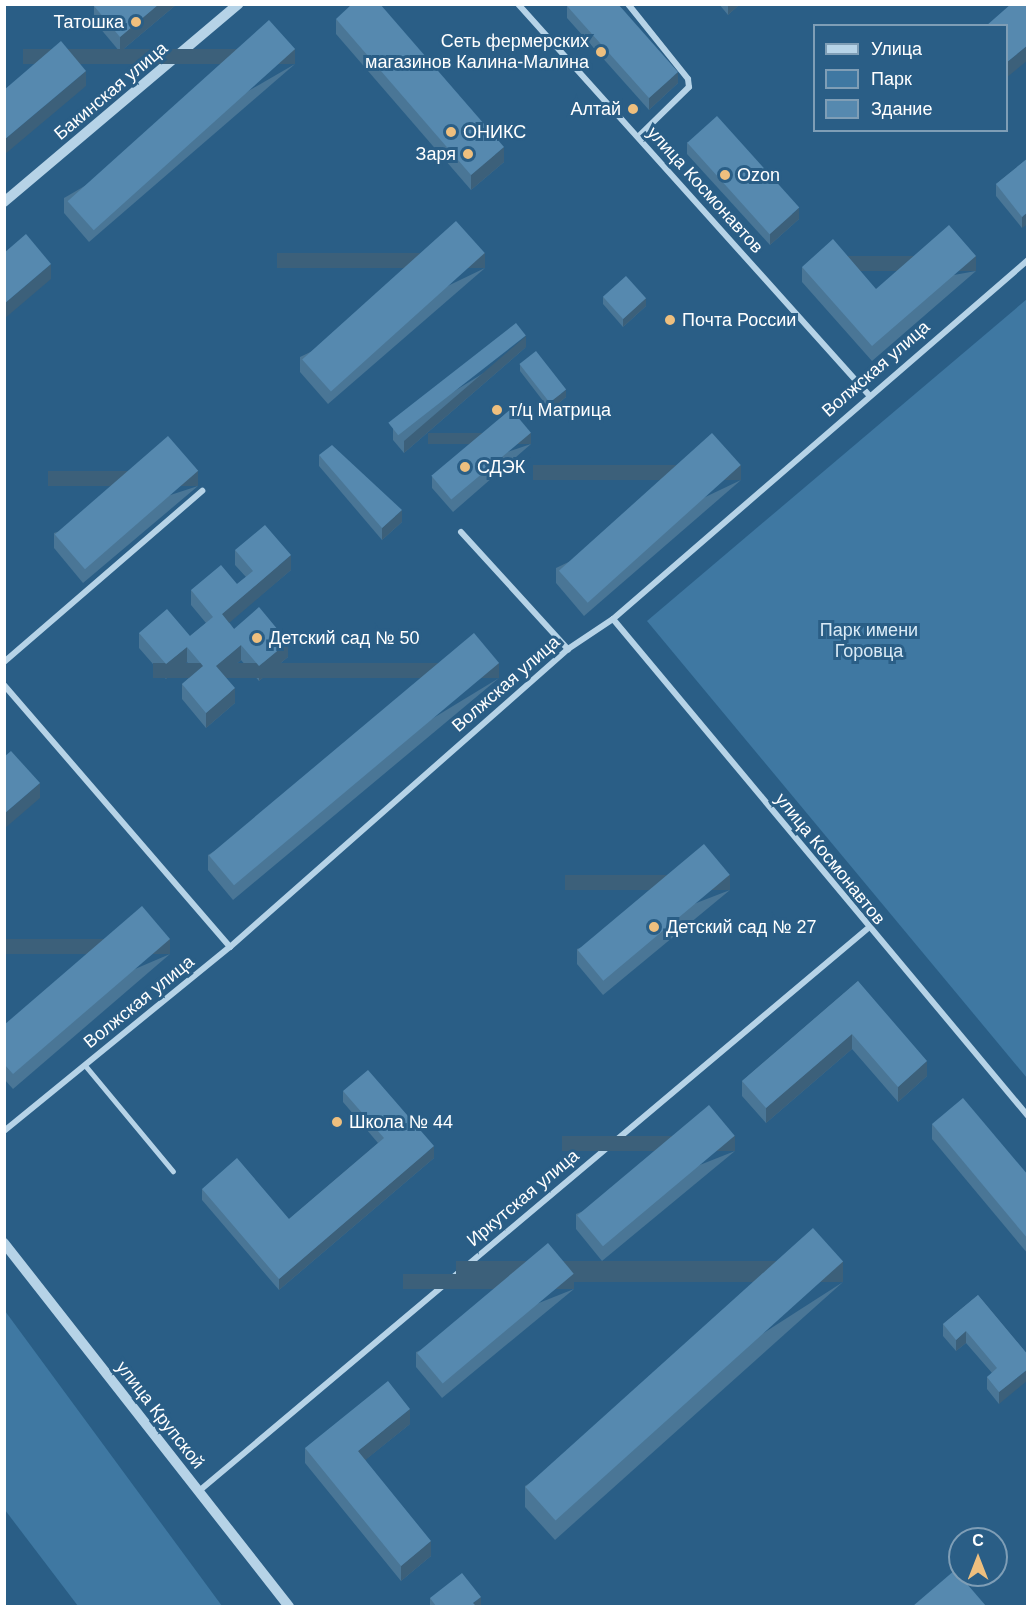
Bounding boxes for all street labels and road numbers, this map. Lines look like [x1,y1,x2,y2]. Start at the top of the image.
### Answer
street label: Бакинская улица [50,37,172,145]
street label: улица Космонавтов [642,122,768,258]
street label: Волжская улица [818,316,934,422]
street label: Волжская улица [448,631,564,737]
street label: улица Космонавтов [770,789,890,929]
street label: Волжская улица [79,951,199,1053]
street label: Иркутская улица [463,1145,583,1251]
street label: улица Крупской [111,1357,209,1473]

